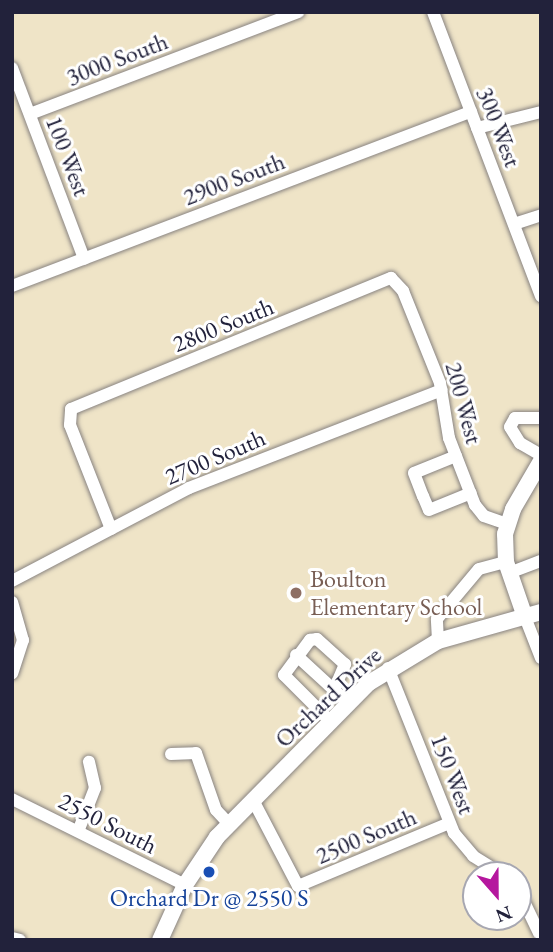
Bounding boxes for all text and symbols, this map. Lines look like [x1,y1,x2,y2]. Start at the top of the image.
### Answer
street label: 3000 South [62,26,172,92]
street label: 300 West [471,83,527,171]
street label: 100 West [40,112,96,200]
street label: 2900 South [179,146,289,212]
street label: 2800 South [168,292,278,358]
street label: 200 West [439,359,489,447]
street label: 2700 South [160,423,270,491]
place label: Boulton Elementary School [310,565,482,621]
marker: Boulton Elementary School [288,585,304,601]
street label: Orchard Drive [269,641,387,753]
street label: 150 West [425,730,481,818]
street label: 2550 South [54,786,162,860]
street label: 2500 South [311,802,421,870]
north arrow [462,861,532,931]
marker: Orchard Dr @ 2550 S [201,864,217,880]
place label: Orchard Dr @ 2550 S [110,884,308,912]
text: N [492,900,516,929]

